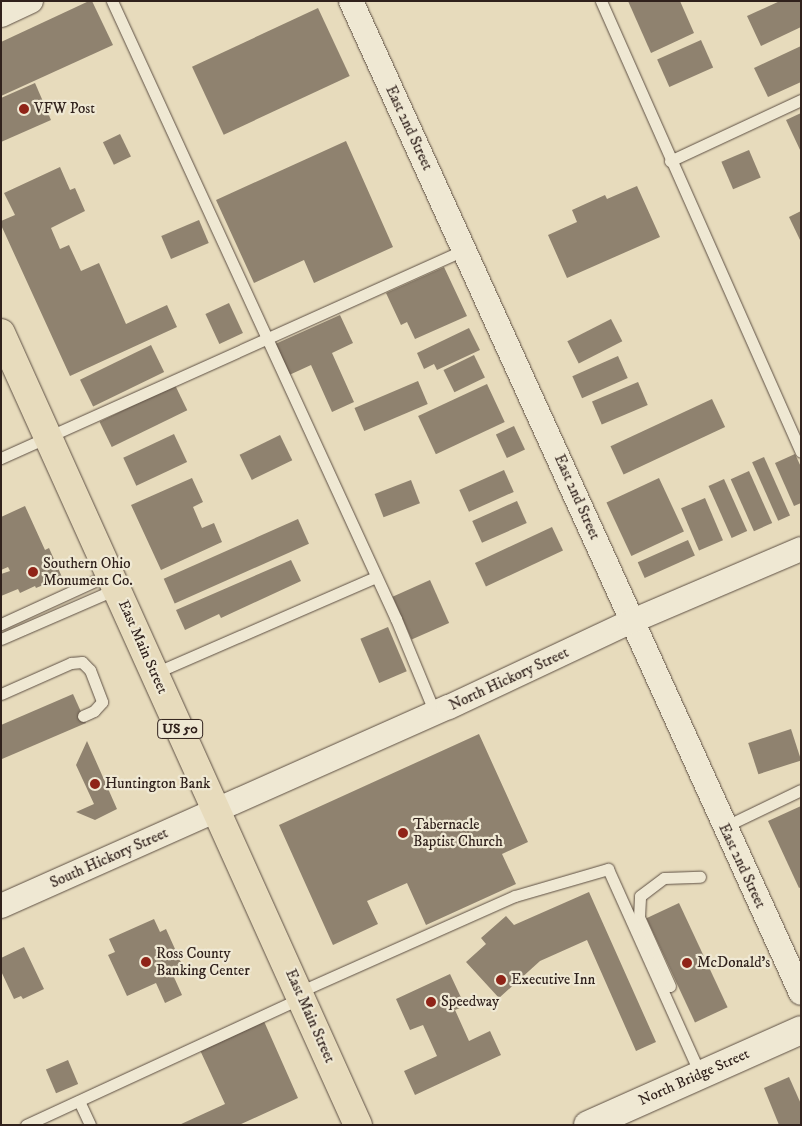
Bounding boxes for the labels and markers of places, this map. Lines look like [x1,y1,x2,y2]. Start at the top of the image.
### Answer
place label: VFW Post [34,100,95,118]
marker: VFW Post [18,103,30,115]
place label: Southern Ohio Monument Co. [43,554,133,589]
marker: Southern Ohio Monument Co. [27,566,39,578]
place label: Huntington Bank [105,775,210,793]
marker: Huntington Bank [89,778,101,790]
place label: Tabernacle Baptist Church [413,815,503,850]
marker: Tabernacle Baptist Church [397,827,409,839]
place label: Ross County Banking Center [156,944,250,979]
place label: McDonald's [697,954,770,972]
marker: Ross County Banking Center [140,956,152,968]
marker: McDonald's [681,957,693,969]
place label: Executive Inn [511,971,595,989]
marker: Executive Inn [495,974,507,986]
place label: Speedway [441,993,499,1011]
marker: Speedway [425,996,437,1008]

